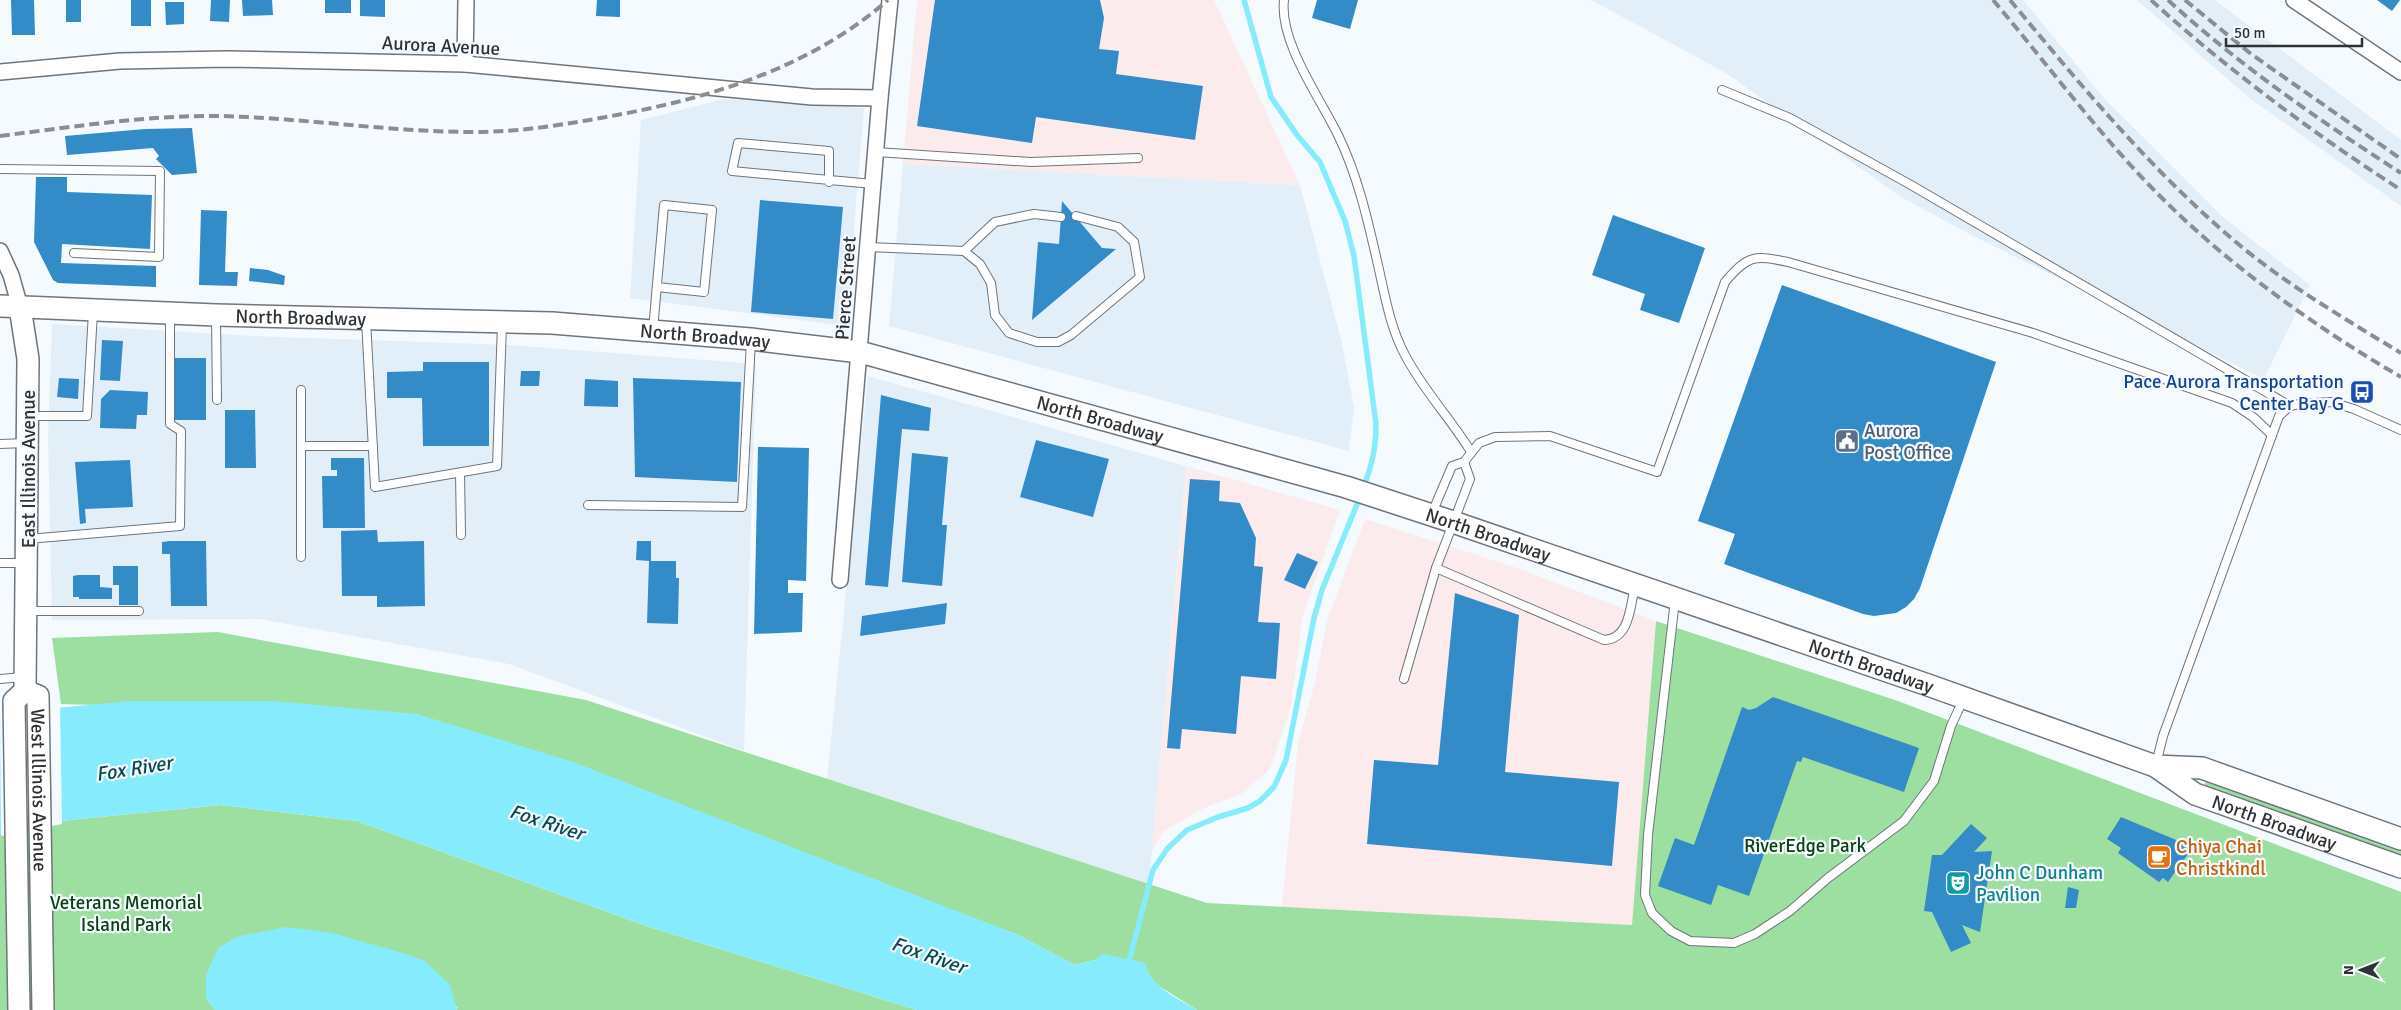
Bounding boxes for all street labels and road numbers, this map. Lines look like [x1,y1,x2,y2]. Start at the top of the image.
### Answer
street label: Aurora Avenue [381,31,501,61]
street label: Pierce Street [830,235,862,341]
street label: North Broadway [235,304,366,332]
street label: North Broadway [639,319,772,354]
street label: East Illinois Avenue [17,390,41,548]
street label: North Broadway [1034,391,1166,449]
street label: North Broadway [1422,503,1554,568]
street label: North Broadway [1805,634,1937,699]
street label: West Illinois Avenue [25,708,52,872]
street label: North Broadway [2209,790,2340,856]

